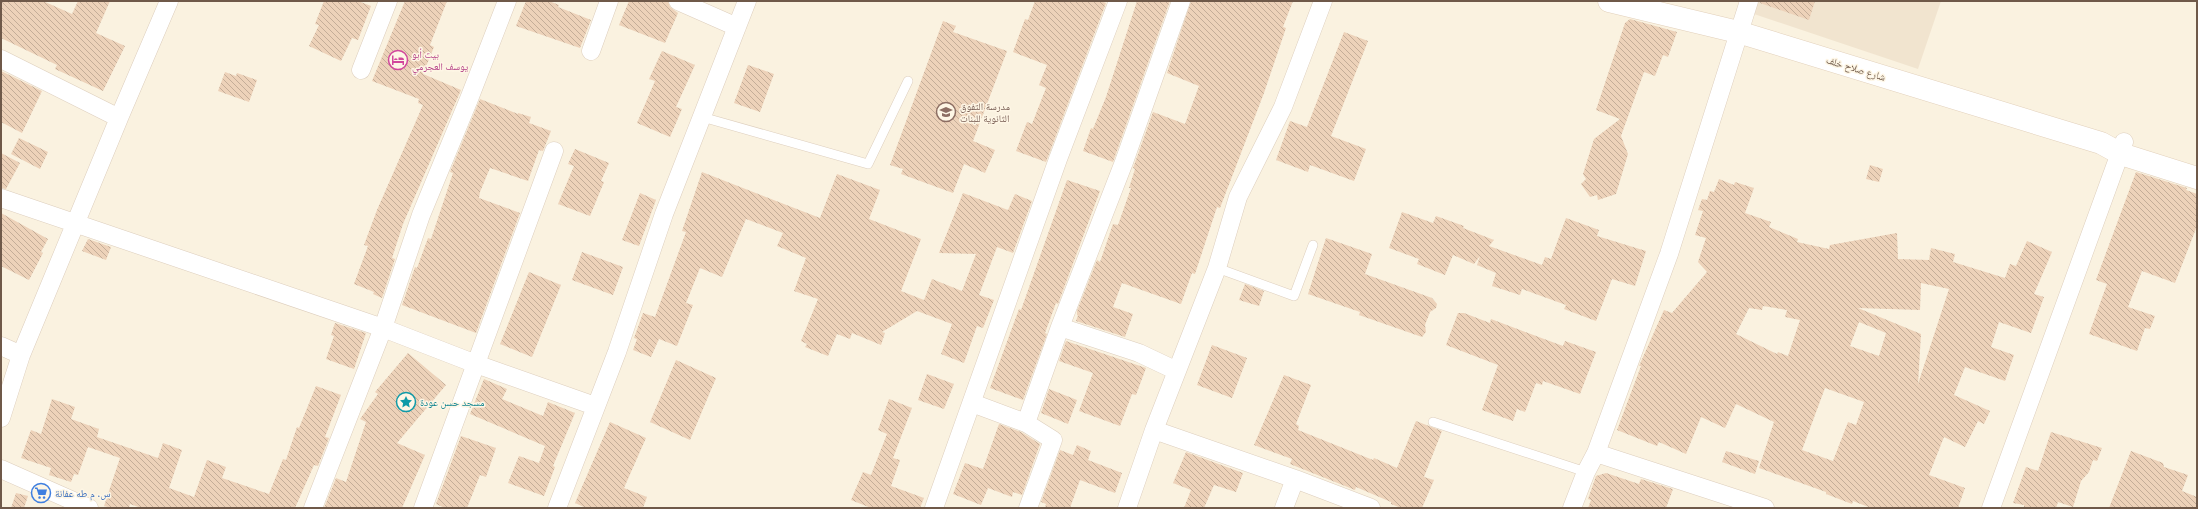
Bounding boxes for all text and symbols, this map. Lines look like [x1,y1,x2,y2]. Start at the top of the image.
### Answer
place label: بيت أبو يوسف العجرمي [412,47,468,75]
hotel icon: بيت أبو يوسف العجرمي [387,49,409,71]
street label: شارع صلاح خلف [1825,52,1888,84]
place label: مدرسة التفوق الثانوية للبنات [960,99,1010,125]
school or university icon: مدرسة التفوق الثانوية للبنات [935,101,957,123]
place icon: مسجد حسن عودة [395,391,417,413]
place label: مسجد حسن عودة [420,395,485,409]
supermarket icon: س. م طه عفانة [30,482,52,504]
place label: س. م طه عفانة [55,486,110,501]

